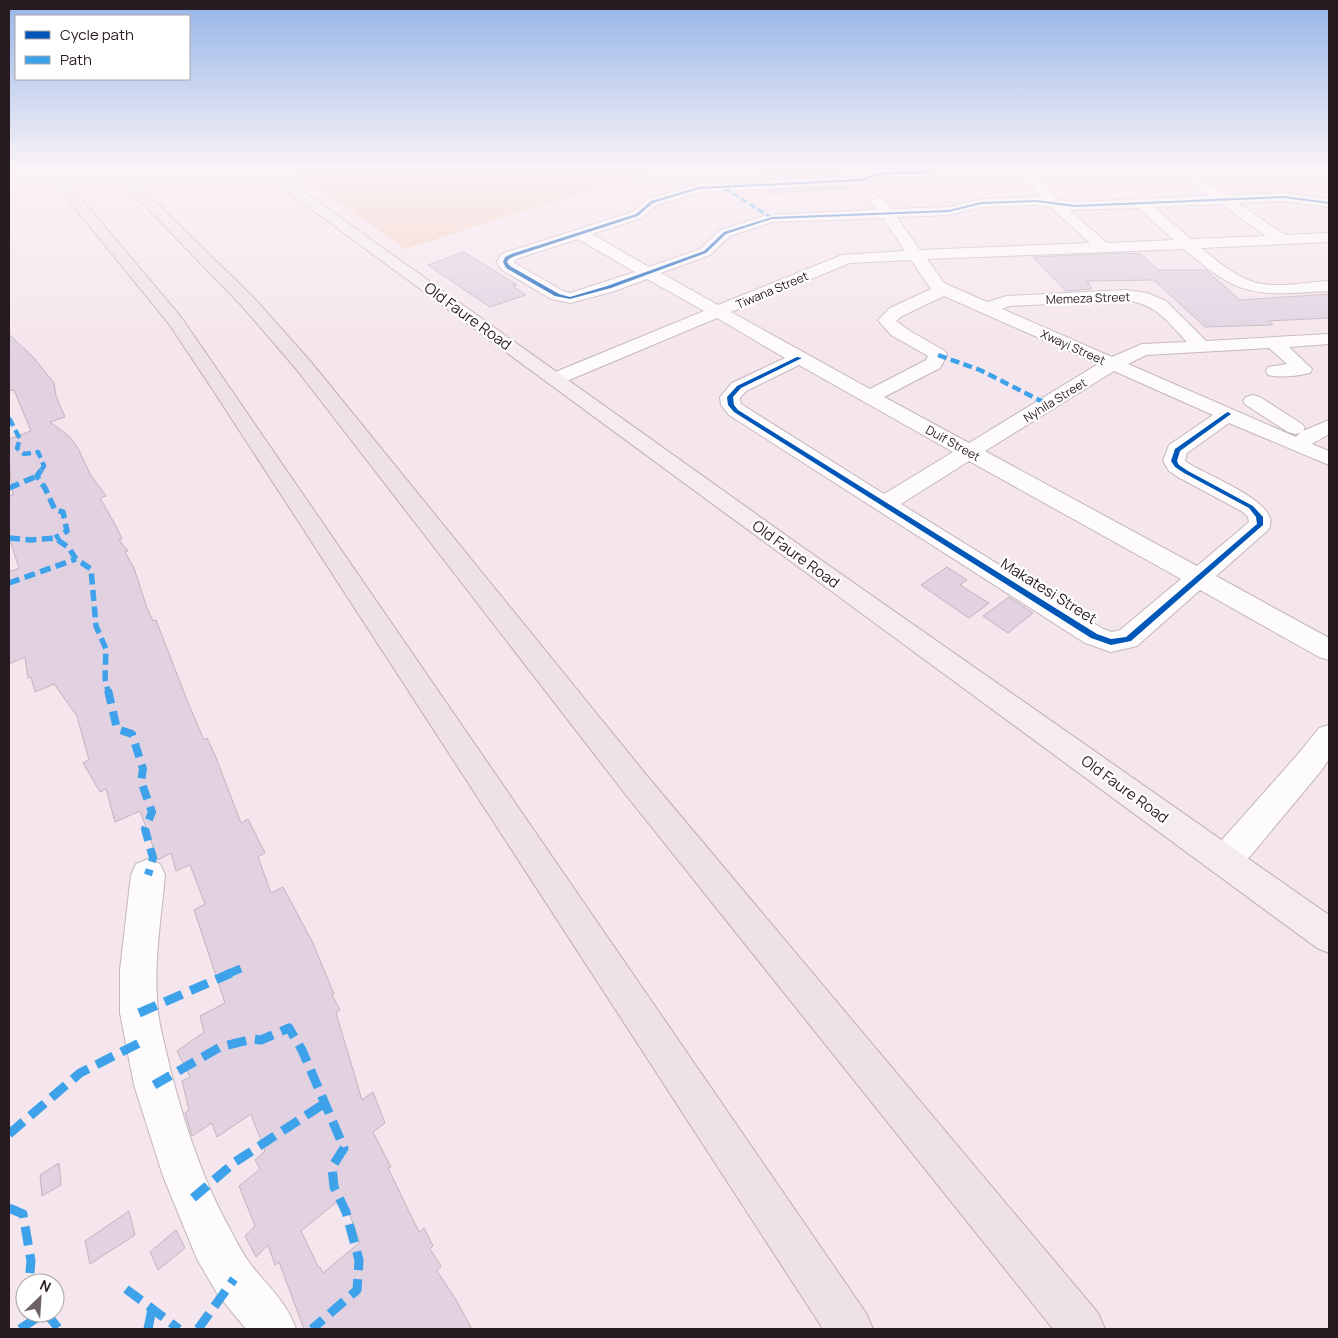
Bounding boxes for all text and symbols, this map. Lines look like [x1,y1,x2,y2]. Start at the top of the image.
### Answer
legend [15,15,190,80]
text: Cycle path [60,24,134,45]
text: Path [60,49,92,70]
street label: Tiwana Street [733,267,811,313]
street label: Old Faure Road [420,277,516,355]
street label: Memeza Street [1046,288,1131,308]
street label: Xwayi Street [1038,325,1108,369]
street label: Nyhila Street [1020,374,1090,426]
street label: Duif Street [923,421,983,465]
street label: Old Faure Road [748,515,844,593]
street label: Makatesi Street [997,553,1101,629]
street label: Old Faure Road [1077,750,1173,828]
north arrow [15,1273,65,1323]
text: N [37,1275,54,1297]

